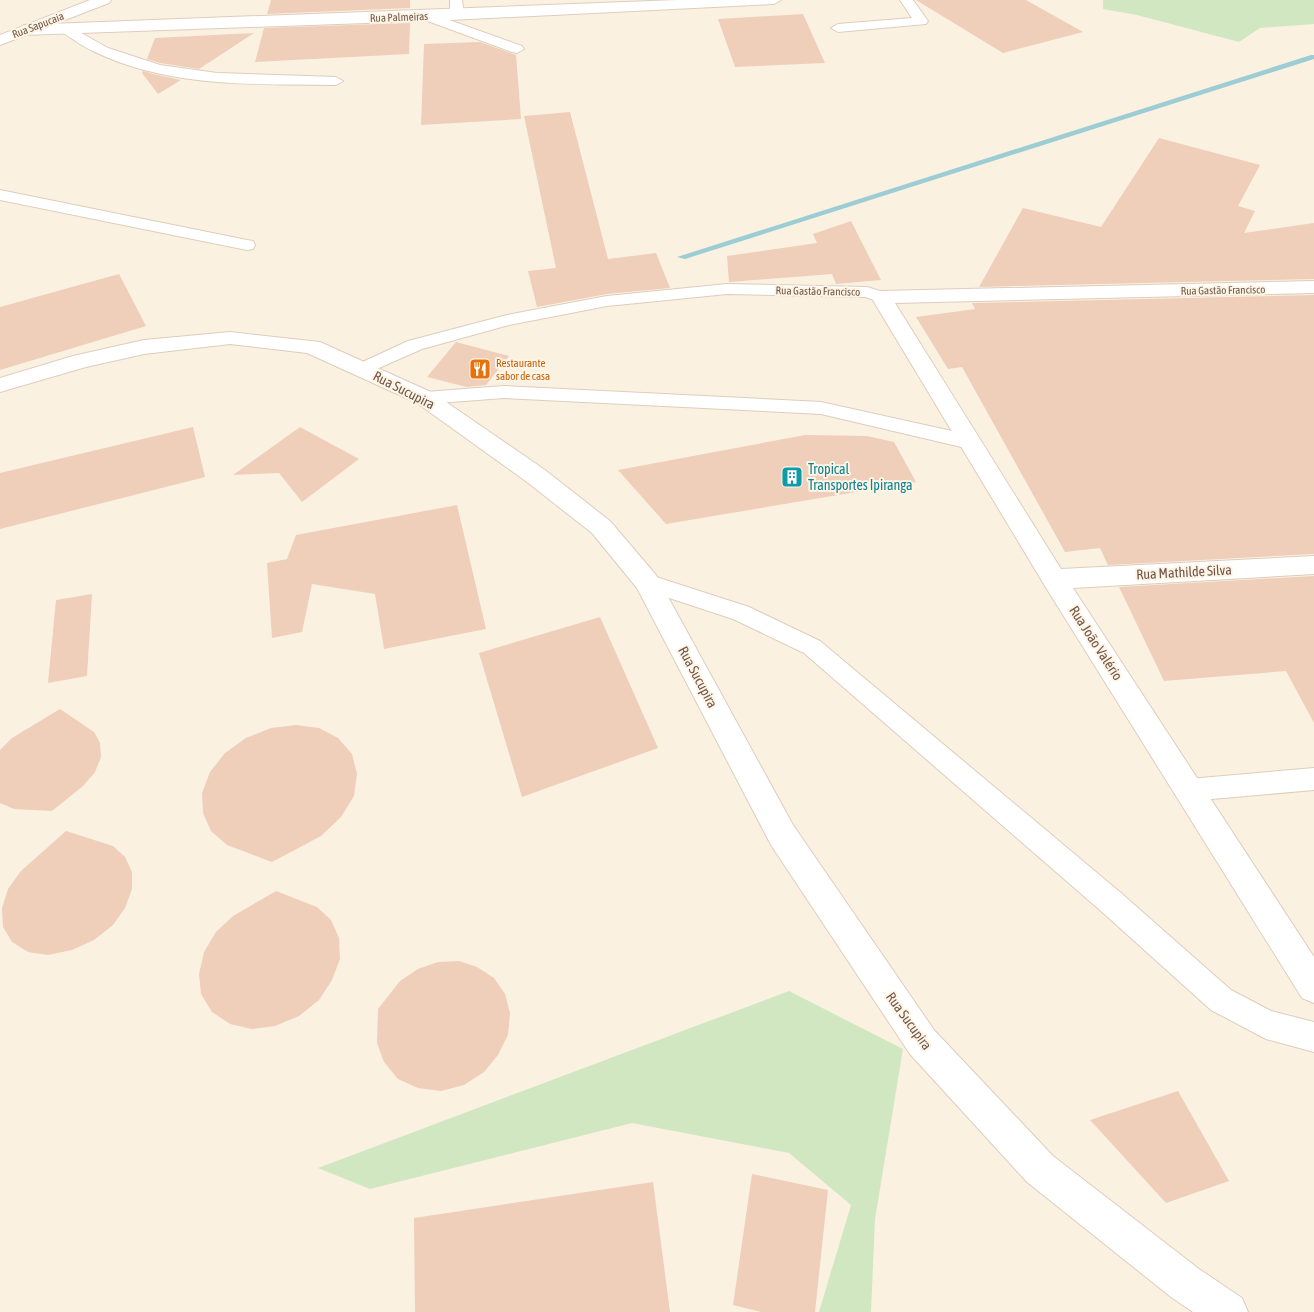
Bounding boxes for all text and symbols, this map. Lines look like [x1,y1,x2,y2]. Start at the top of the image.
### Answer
street label: Rua Sapucaia [10,10,66,40]
street label: Rua Palmeiras [370,10,428,24]
street label: Rua Gastão Francisco [1181,283,1265,297]
street label: Rua Gastão Francisco [776,284,860,298]
restaurant icon: Restaurante sabor de casa [468,357,492,381]
place label: Restaurante sabor de casa [496,357,550,382]
street label: Rua Sucupira [371,368,437,412]
place label: Tropical Transportes Ipiranga [808,461,913,493]
building icon: Tropical Transportes Ipiranga [780,465,804,489]
street label: Rua Mathilde Silva [1136,562,1232,582]
street label: Rua João Valério [1066,603,1126,683]
street label: Rua Sucupira [675,644,721,710]
street label: Rua Sucupira [883,989,935,1053]

